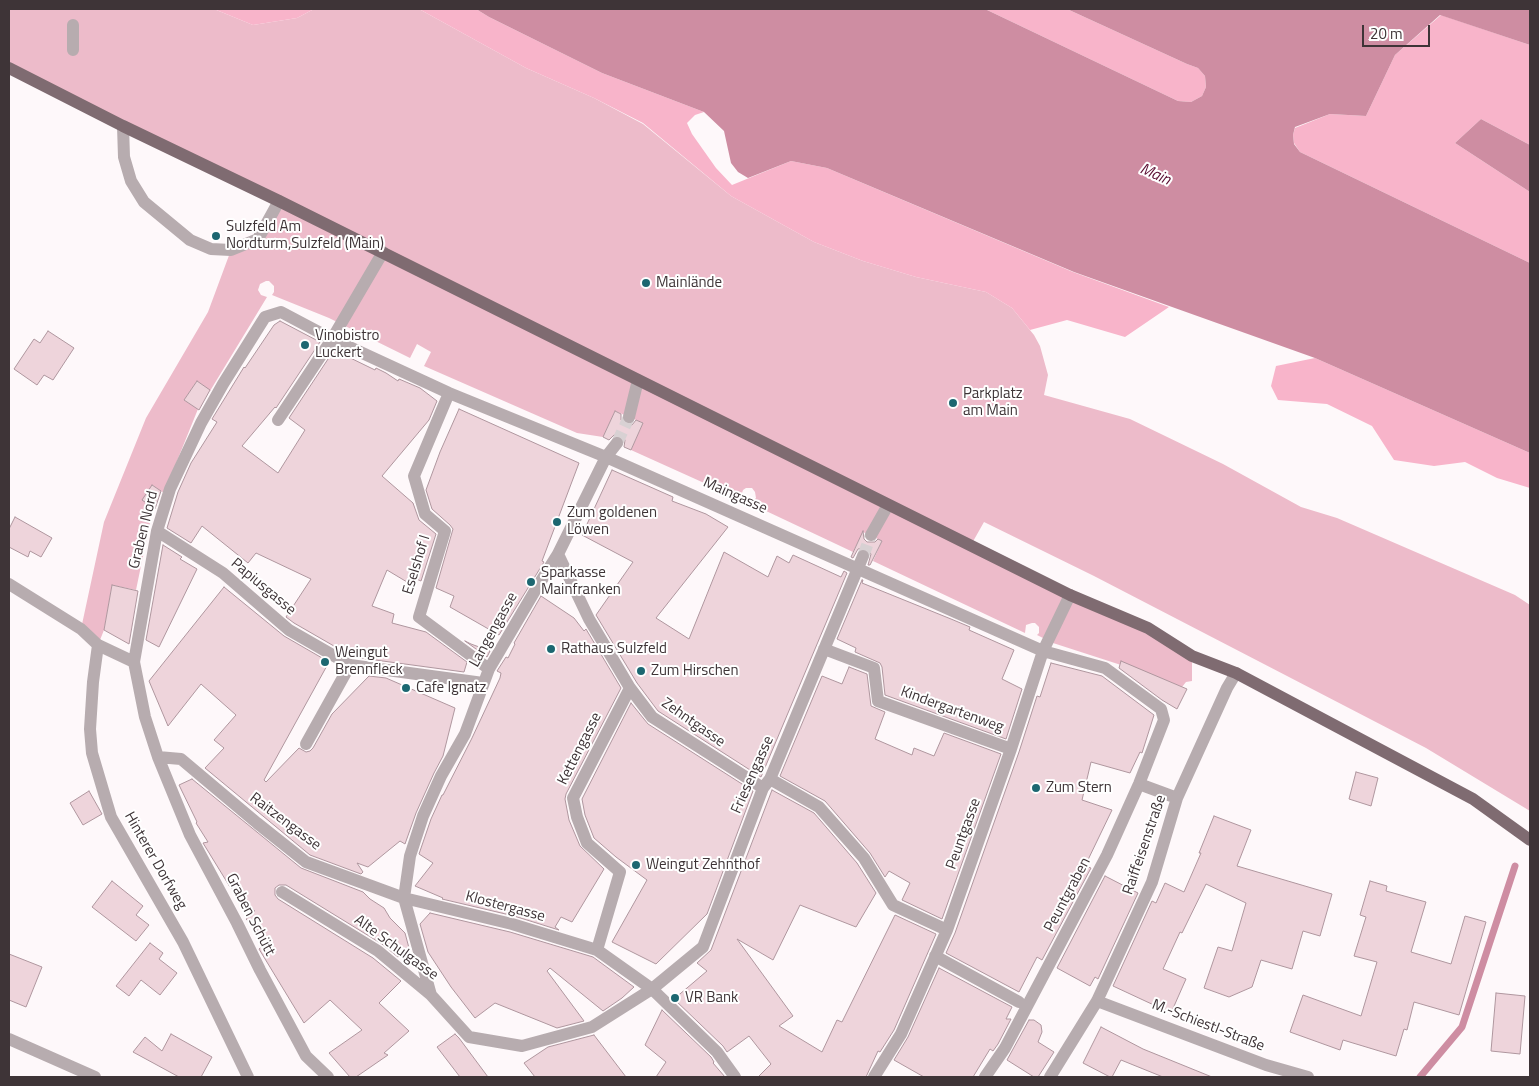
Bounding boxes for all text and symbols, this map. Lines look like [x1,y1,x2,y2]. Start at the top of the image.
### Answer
scale bar [1364,15,1432,47]
text: 20 m [1370,22,1403,45]
water label: Main [1137,160,1173,190]
place label: Sulzfeld Am Nordturm,Sulzfeld (Main) [226,218,384,253]
marker: Sulzfeld Am Nordturm,Sulzfeld (Main) [210,230,222,242]
place label: Mainlände [656,274,722,292]
marker: Mainlände [640,277,652,289]
place label: Vinobistro Luckert [315,327,379,362]
marker: Vinobistro Luckert [299,339,311,351]
place label: Parkplatz am Main [963,385,1023,420]
marker: Parkplatz am Main [947,397,959,409]
street label: Maingasse [700,474,770,518]
street label: Graben Nord [126,489,162,571]
place label: Zum goldenen Löwen [567,504,657,539]
marker: Zum goldenen Löwen [551,516,563,528]
street label: Eselshof I [399,533,435,597]
street label: Papiusgasse [227,555,299,619]
place label: Sparkasse Mainfranken [541,564,621,599]
marker: Sparkasse Mainfranken [525,576,537,588]
street label: Langengasse [466,589,522,671]
place label: Rathaus Sulzfeld [561,640,667,658]
marker: Rathaus Sulzfeld [545,643,557,655]
place label: Weingut Brennfleck [335,644,403,679]
marker: Weingut Brennfleck [319,656,331,668]
place label: Zum Hirschen [651,662,738,680]
marker: Zum Hirschen [635,665,647,677]
place label: Cafe Ignatz [416,679,486,697]
marker: Cafe Ignatz [400,682,412,694]
street label: Kindergartenweg [898,683,1006,737]
street label: Zehntgasse [658,695,728,751]
street label: Kettengasse [554,710,606,788]
street label: Friesengasse [728,733,778,817]
place label: Zum Stern [1046,779,1112,797]
marker: Zum Stern [1030,782,1042,794]
street label: Raitzengasse [246,789,324,855]
street label: Raiffeisenstraße [1119,793,1171,897]
street label: Peuntgasse [943,796,985,872]
street label: Hinterer Dorfweg [120,809,190,913]
street label: Peuntgraben [1041,855,1095,935]
place label: Weingut Zehnthof [646,856,760,874]
marker: Weingut Zehnthof [630,859,642,871]
street label: Graben Schütt [222,871,278,959]
street label: Klostergasse [463,888,547,926]
street label: Alte Schulgasse [350,911,442,985]
place label: VR Bank [685,989,738,1007]
marker: VR Bank [669,992,681,1004]
street label: M.-Schiestl-Straße [1149,996,1267,1056]

